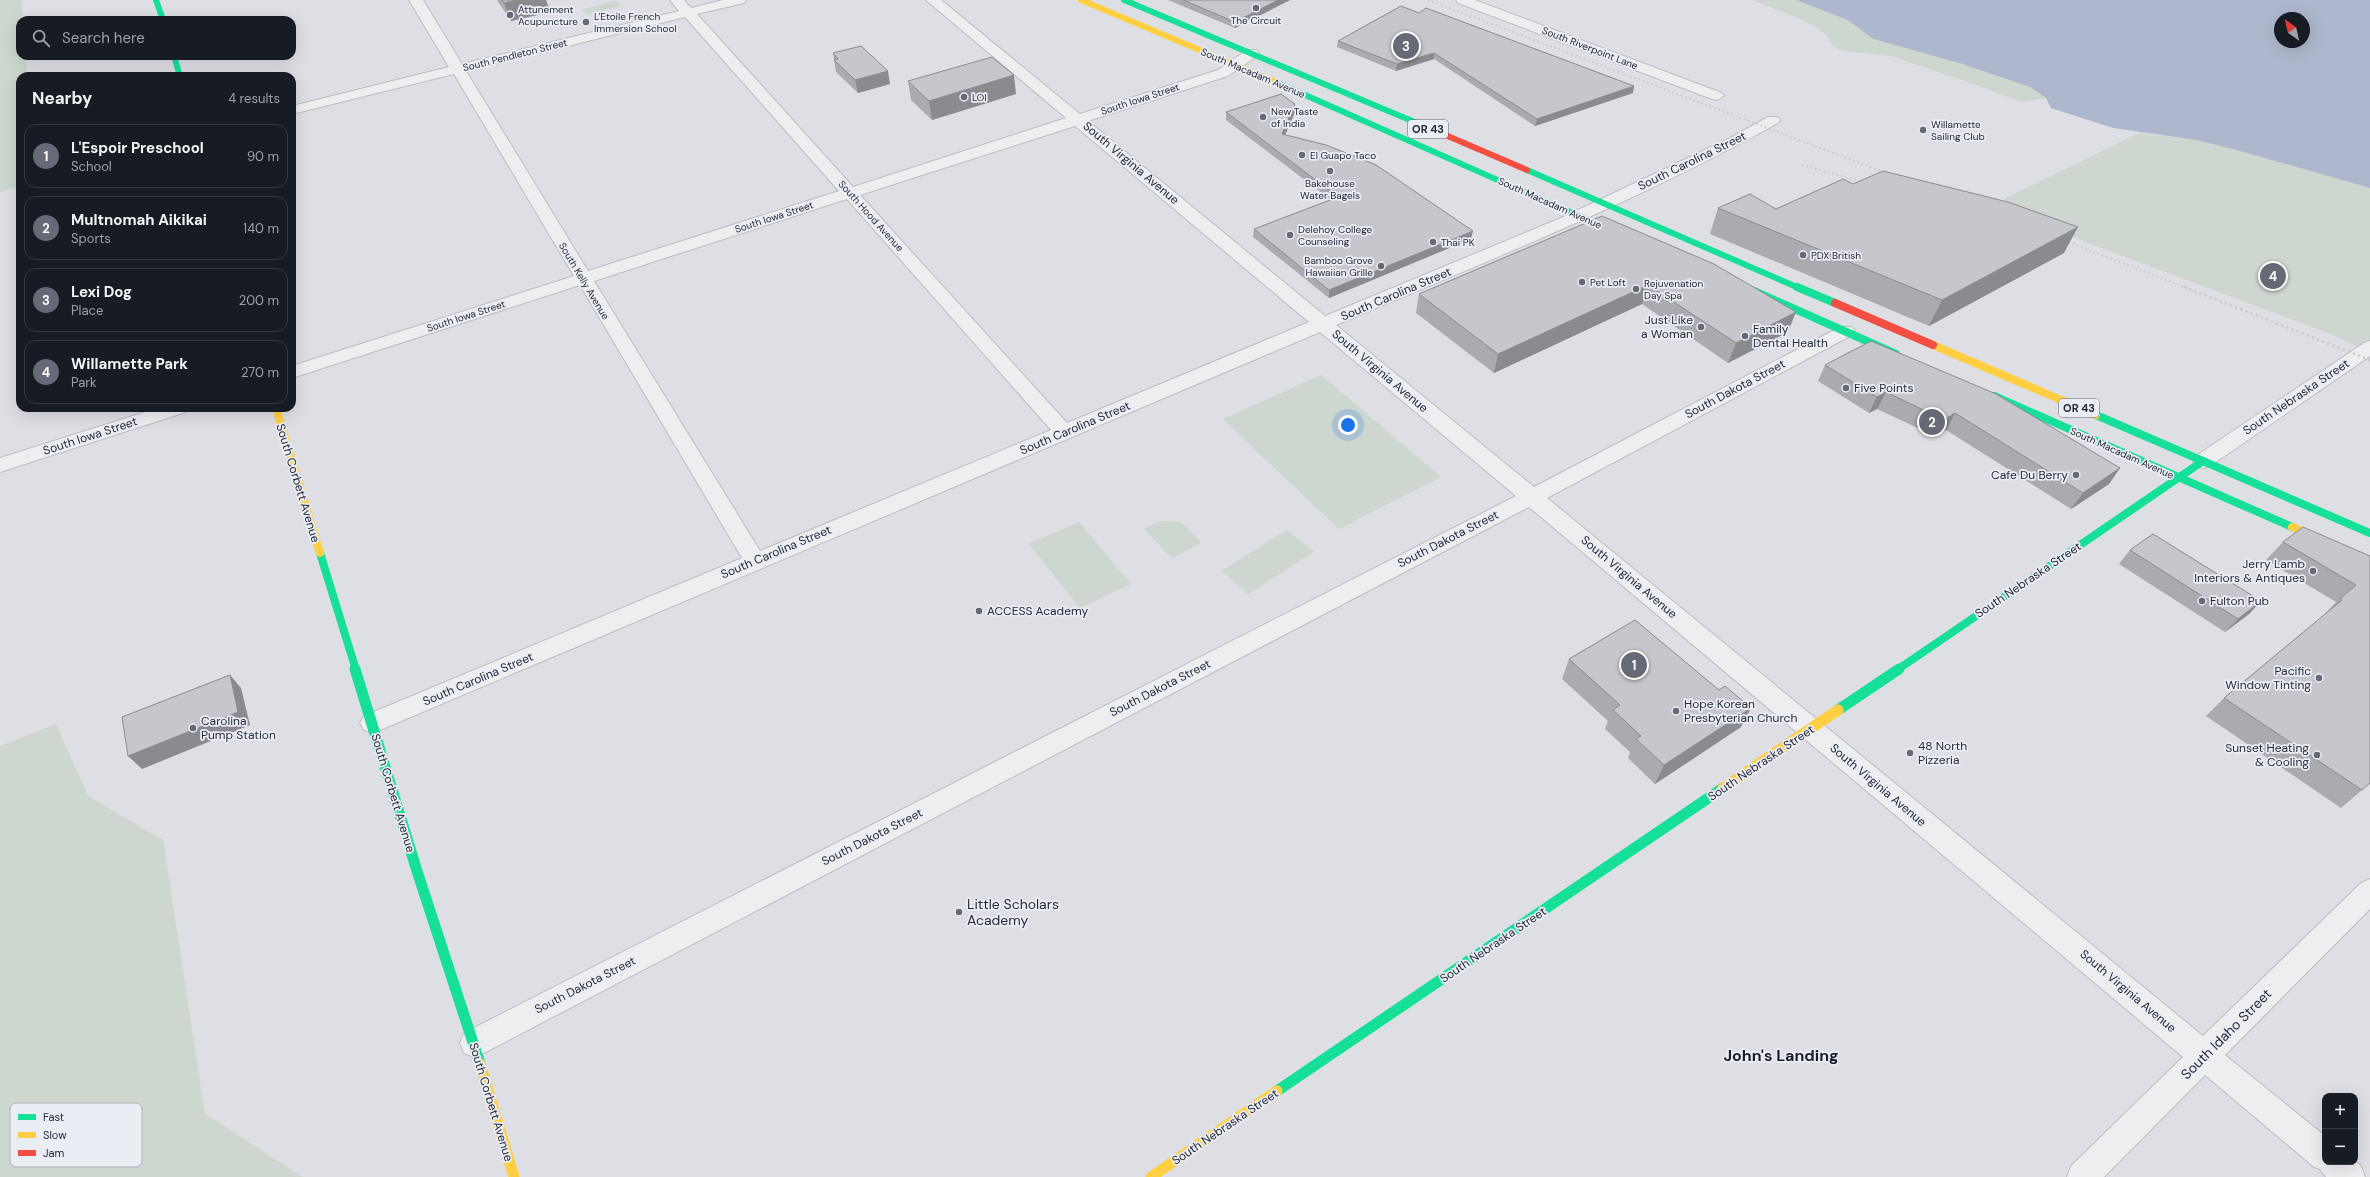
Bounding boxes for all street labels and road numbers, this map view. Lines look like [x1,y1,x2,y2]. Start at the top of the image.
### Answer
street label: South Riverpoint Lane [1540,24,1640,72]
street label: South Pendleton Street [461,36,569,74]
street label: South Macadam Avenue [1199,45,1307,101]
street label: South Iowa Street [1099,80,1181,118]
street label: South Virginia Avenue [1080,118,1183,208]
road number: OR 43 [1408,120,1448,138]
street label: South Carolina Street [1635,128,1749,194]
street label: South Macadam Avenue [1496,174,1604,232]
street label: South Hood Avenue [836,178,907,255]
street label: South Iowa Street [733,198,815,236]
street label: South Kelly Avenue [556,240,612,322]
street label: South Carolina Street [1338,263,1454,324]
street label: South Iowa Street [425,297,507,335]
street label: South Virginia Avenue [1329,326,1432,416]
street label: South Nebraska Street [2240,355,2353,439]
street label: South Dakota Street [1682,356,1788,422]
street label: South Carolina Street [1017,397,1133,458]
road number: OR 43 [2059,399,2099,417]
street label: South Iowa Street [41,413,139,459]
street label: South Corbett Avenue [272,422,324,545]
street label: South Macadam Avenue [2068,424,2176,482]
street label: South Dakota Street [1395,506,1502,571]
street label: South Carolina Street [718,521,834,582]
street label: South Virginia Avenue [1578,532,1681,622]
street label: South Nebraska Street [1972,538,2085,622]
street label: South Carolina Street [420,648,536,709]
street label: South Dakota Street [1107,655,1214,720]
street label: South Nebraska Street [1705,721,1818,805]
street label: South Corbett Avenue [367,732,419,855]
street label: South Virginia Avenue [1827,740,1930,830]
street label: South Dakota Street [819,804,926,869]
street label: South Nebraska Street [1437,903,1550,987]
street label: South Virginia Avenue [2077,946,2180,1036]
street label: South Dakota Street [532,952,639,1017]
street label: South Idaho Street [2177,985,2275,1083]
street label: South Corbett Avenue [465,1041,517,1164]
street label: South Nebraska Street [1169,1085,1282,1169]

